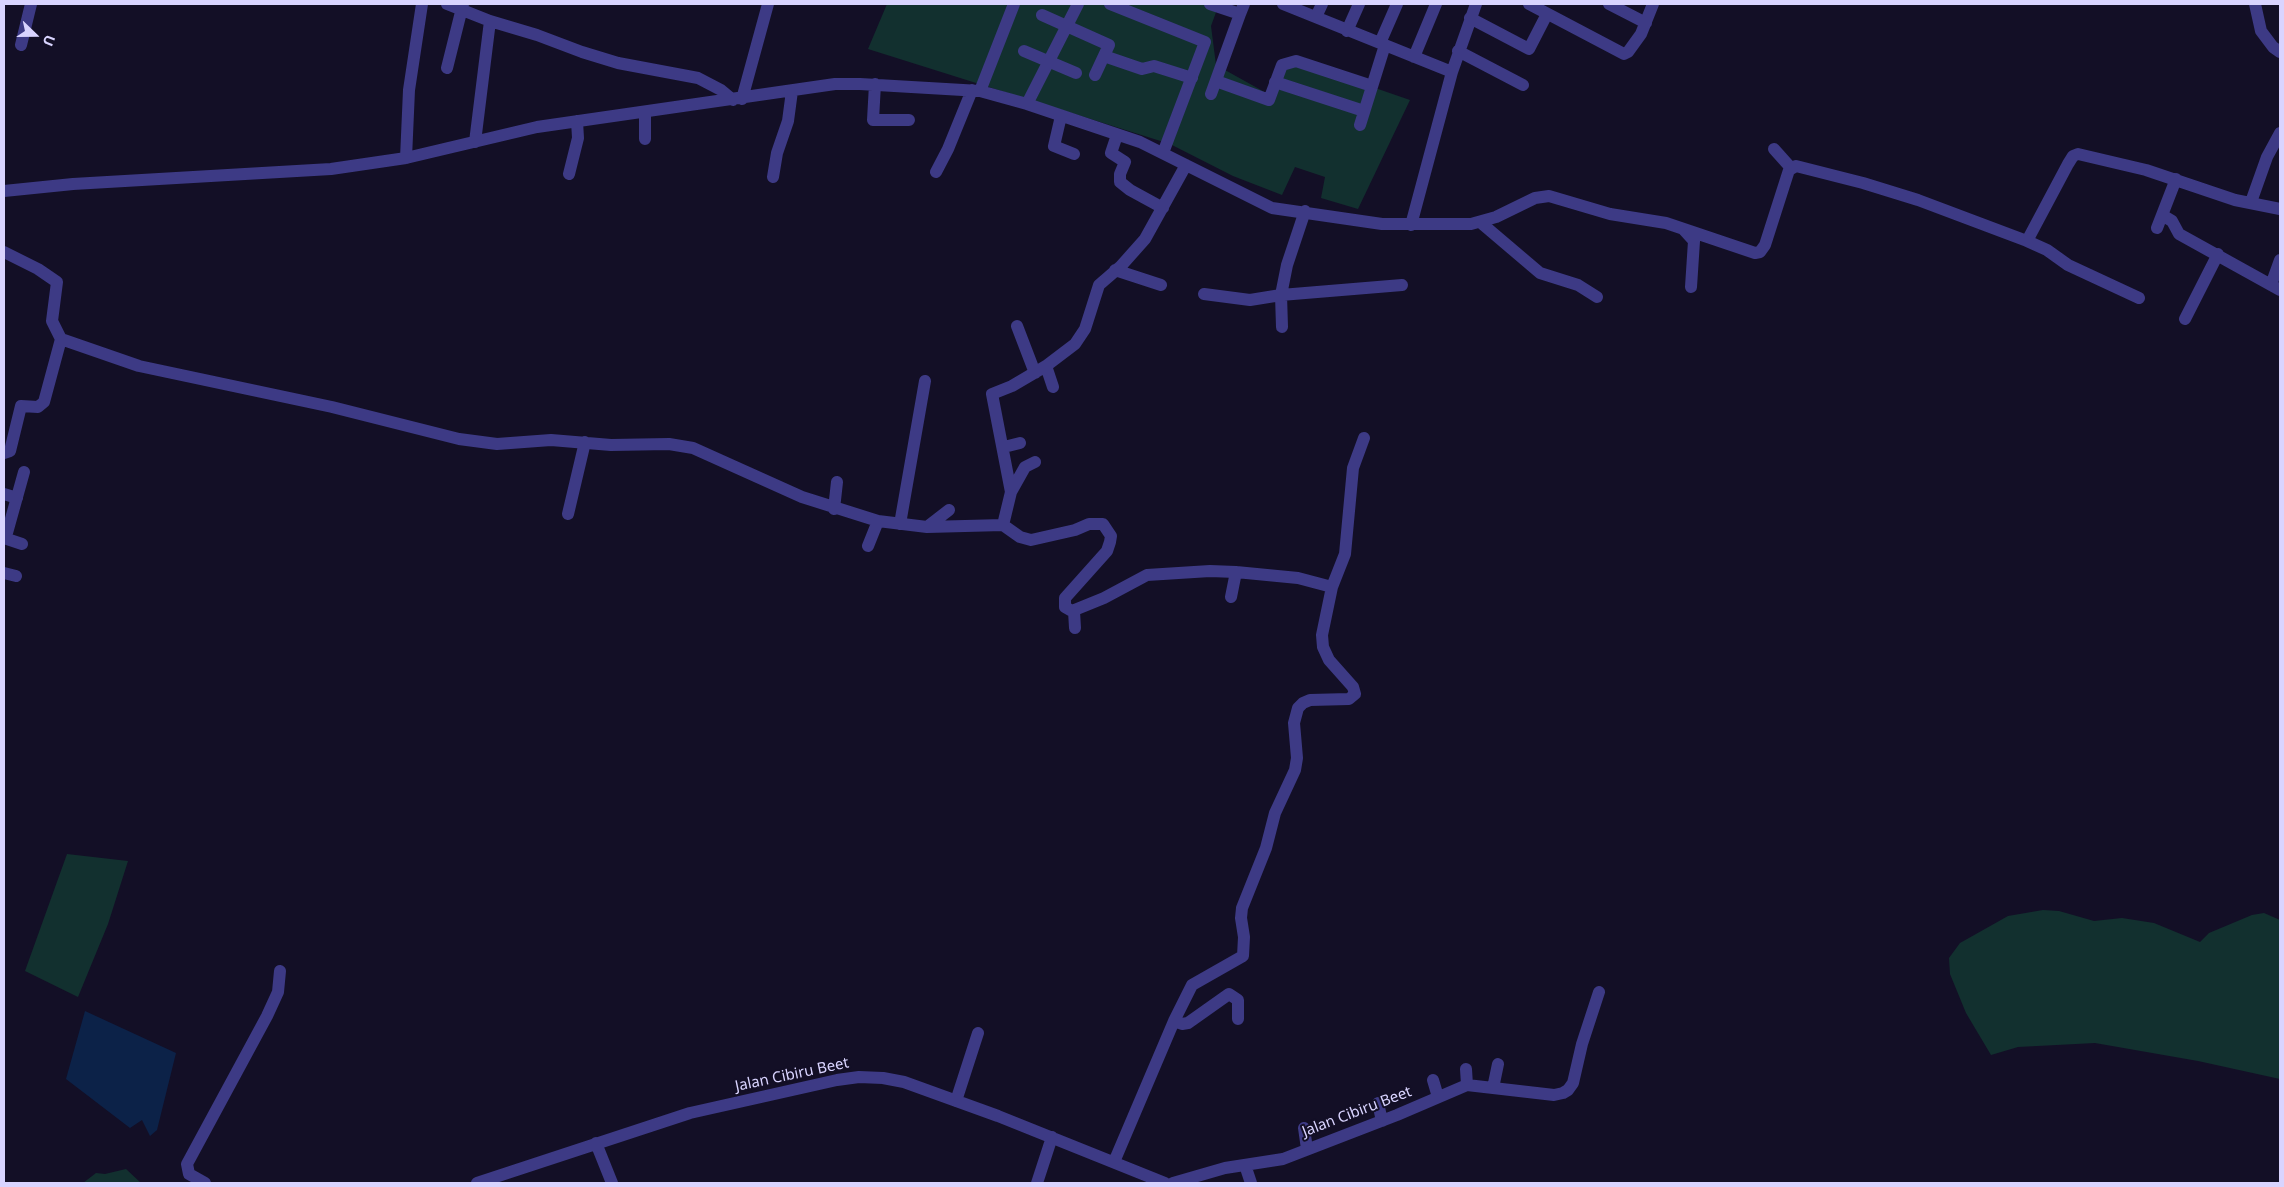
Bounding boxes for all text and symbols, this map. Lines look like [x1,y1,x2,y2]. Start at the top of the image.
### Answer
north arrow [10,10,60,60]
text: U [39,32,60,49]
street label: Jalan Cibiru Beet [733,1054,851,1096]
street label: Jalan Cibiru Beet [1300,1083,1414,1141]

